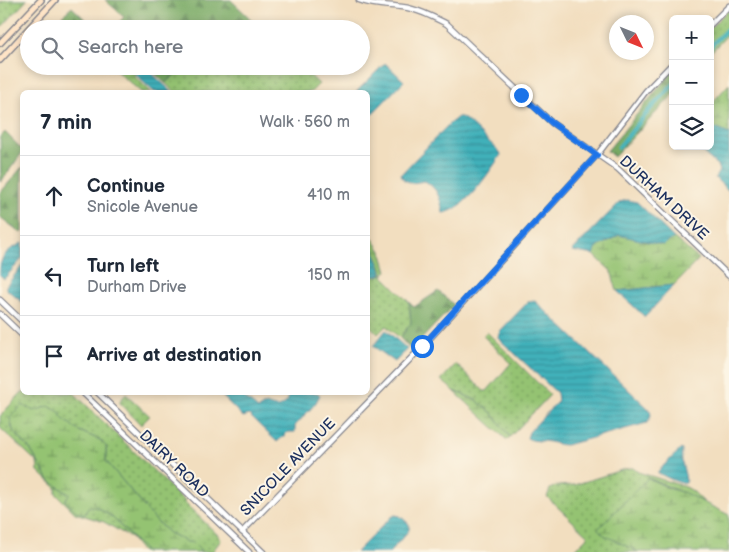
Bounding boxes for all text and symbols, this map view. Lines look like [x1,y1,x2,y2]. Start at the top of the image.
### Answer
north arrow [609,15,654,60]
map controls [669,15,714,150]
button: + [669,15,714,60]
search box [20,20,370,75]
icon: search [38,34,66,62]
text: Search here [78,36,183,59]
button: − [669,60,714,105]
route end [510,84,533,107]
button: layers [669,105,714,150]
text: 7 min [40,110,92,135]
text: Walk · 560 m [260,113,350,132]
street label: DURHAM DRIVE [615,152,713,244]
text: Continue [87,175,165,198]
icon: ahead [40,182,68,210]
text: 410 m [307,186,350,205]
text: Snicole Avenue [87,198,198,217]
text: Turn left [87,255,159,278]
icon: left [40,262,68,290]
text: 150 m [308,266,350,285]
text: Durham Drive [87,278,186,297]
route start [411,335,434,358]
icon: arrive [40,342,68,370]
text: Arrive at destination [87,344,262,367]
street label: SNICOLE AVENUE [236,414,340,520]
street label: DAIRY ROAD [135,426,213,502]

